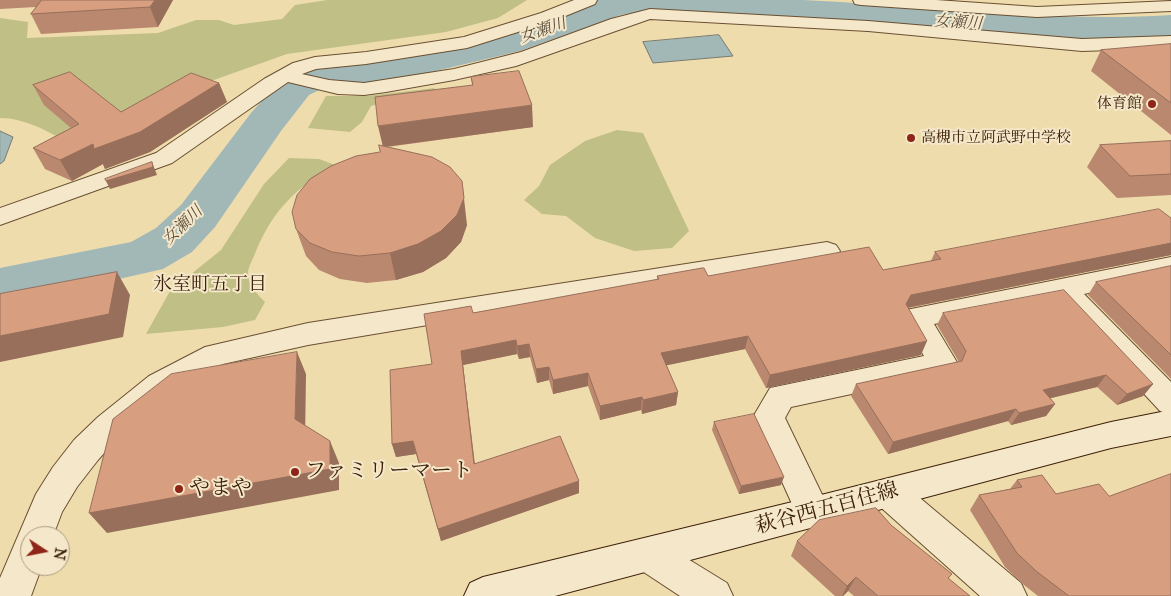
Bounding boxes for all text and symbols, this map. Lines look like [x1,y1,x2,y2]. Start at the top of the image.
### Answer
water label: 女瀬川 [933,12,983,34]
water label: 女瀬川 [517,14,569,48]
place label: 体育館 [1097,95,1142,113]
marker: 体育館 [1146,98,1158,110]
place label: 高槻市立阿武野中学校 [921,129,1071,147]
marker: 高槻市立阿武野中学校 [905,132,917,144]
water label: 女瀬川 [159,202,207,250]
district label: 氷室町五丁目 [153,274,267,296]
place label: ファミリーマート [305,459,473,485]
marker: ファミリーマート [289,466,301,478]
place label: やまや [189,476,252,502]
street label: 萩谷西五百住線 [753,478,901,540]
marker: やまや [173,483,185,495]
north arrow [20,526,70,576]
text: N [50,546,69,561]

